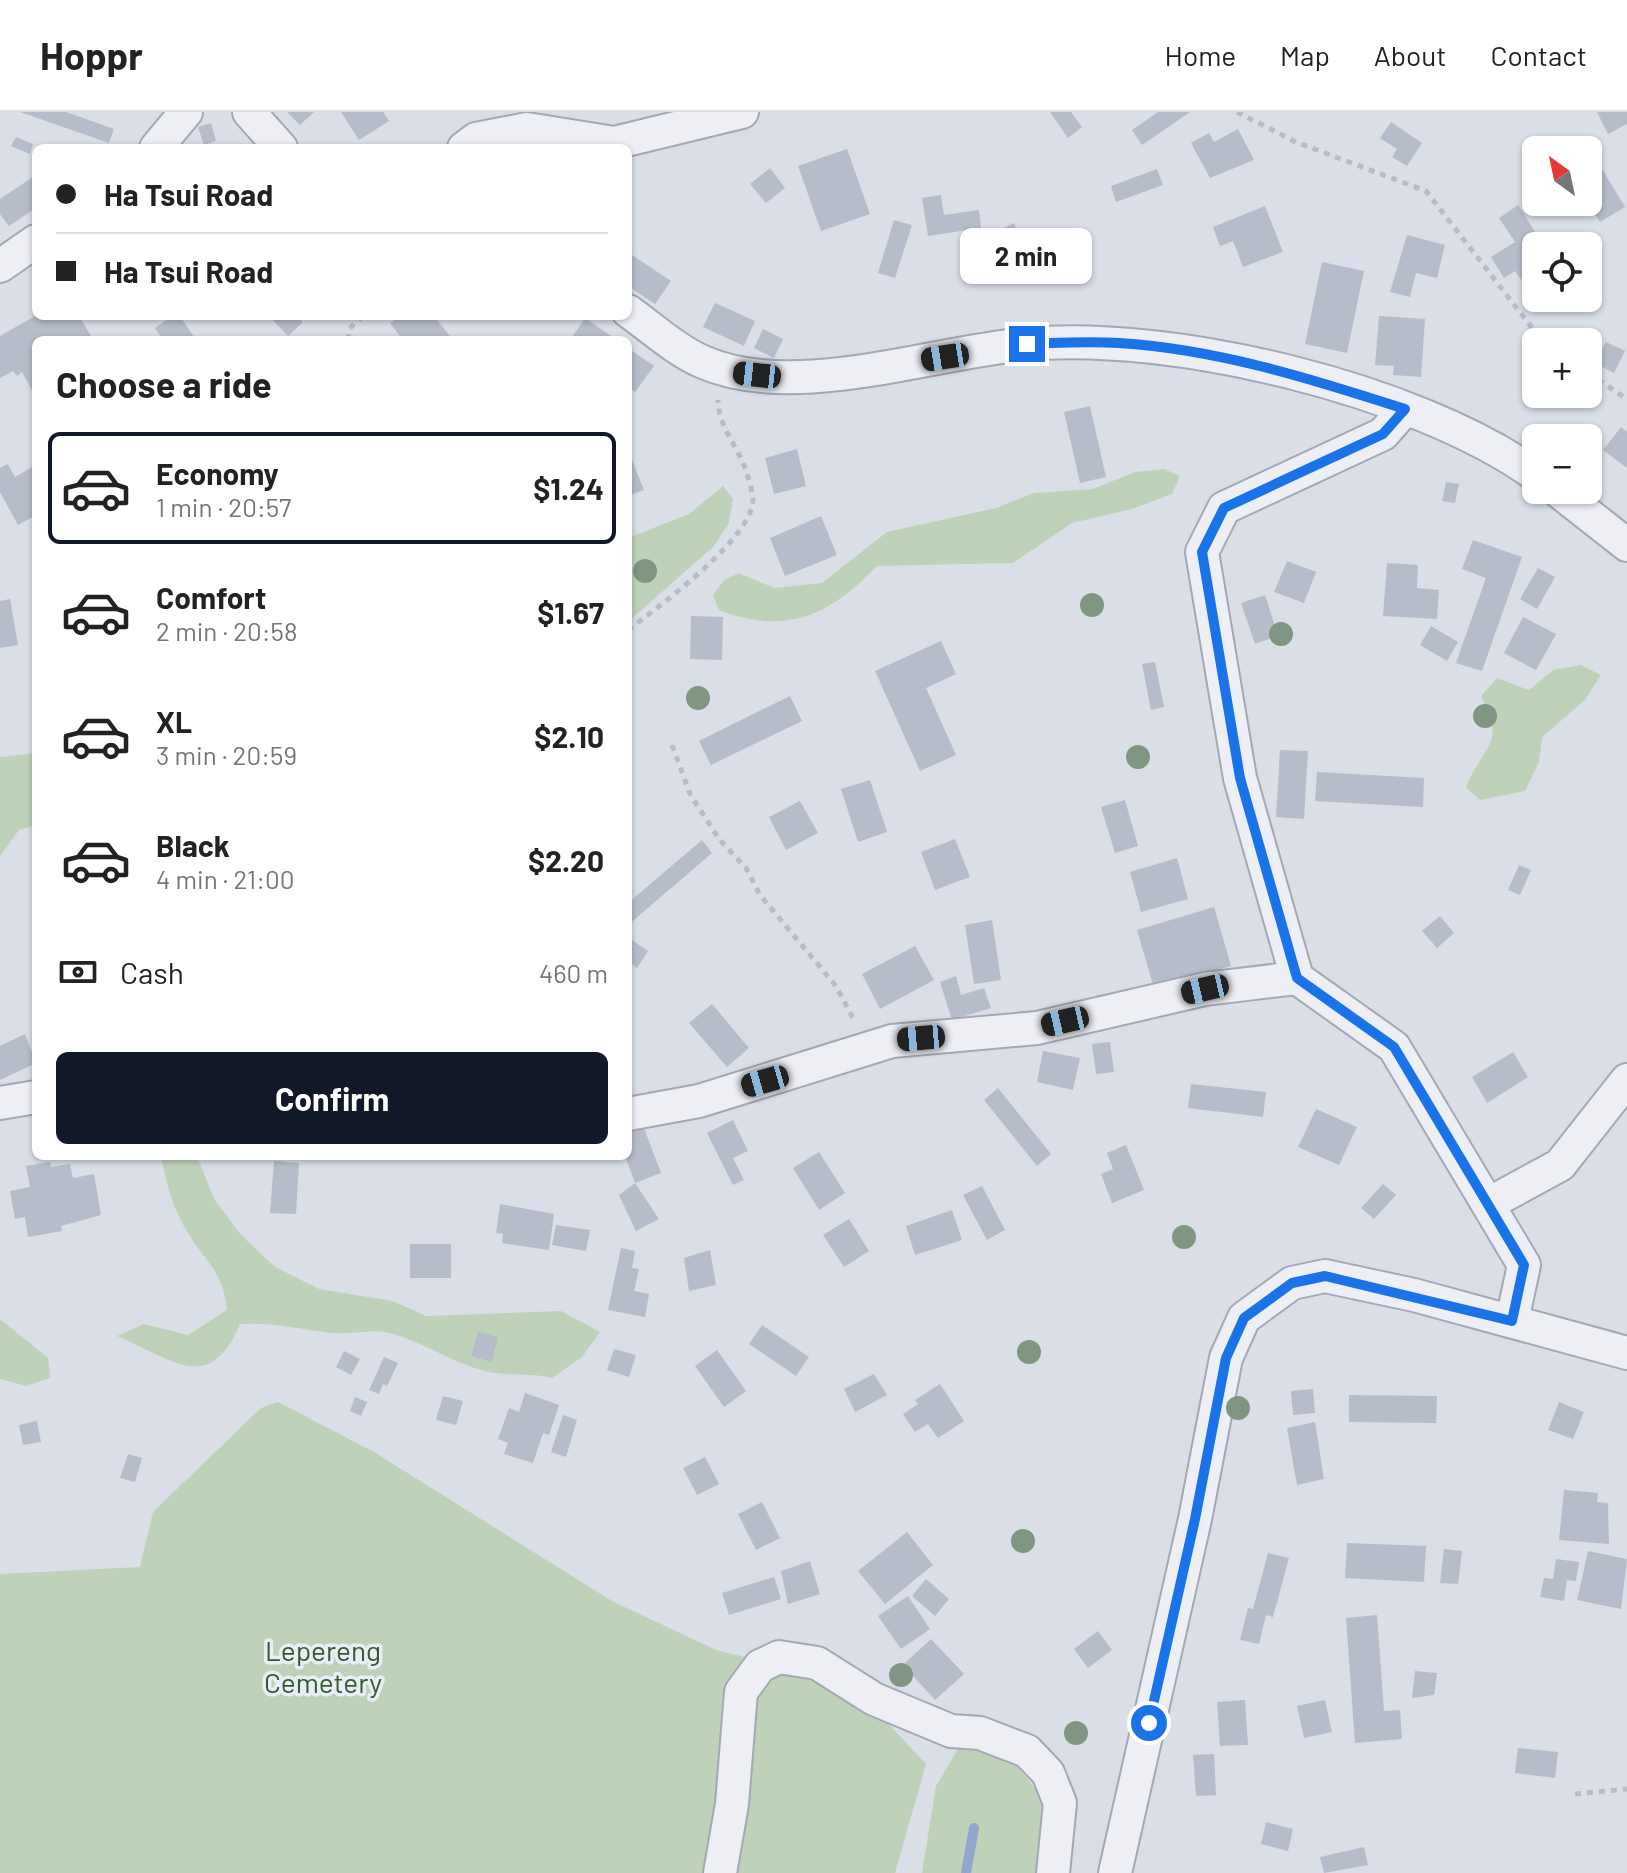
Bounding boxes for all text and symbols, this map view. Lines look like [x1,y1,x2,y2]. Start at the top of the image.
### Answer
text: Hoppr [40,32,143,78]
text: Home [1165,38,1236,72]
text: Map [1280,38,1330,72]
text: About [1374,38,1446,72]
text: Contact [1490,38,1587,72]
north arrow [1522,136,1602,216]
map controls [1522,136,1602,504]
text: Ha Tsui Road [104,176,273,212]
callout: 2 min [961,228,1093,284]
button: locate [1522,232,1602,312]
text: 2 min [995,240,1057,271]
text: Ha Tsui Road [104,253,273,289]
route end [1009,326,1045,362]
button: + [1522,328,1602,408]
car [919,341,971,373]
car [732,361,782,389]
text: Choose a ride [56,362,272,405]
button: − [1522,424,1602,504]
icon: car [60,452,132,524]
text: Economy [156,455,279,491]
text: $1.24 [533,470,604,506]
text: 1 min · 20:57 [156,491,291,522]
icon: car [60,576,132,648]
text: Comfort [156,579,266,615]
text: $1.67 [537,594,604,630]
text: 2 min · 20:58 [156,615,298,646]
icon: car [60,700,132,772]
text: XL [156,703,192,739]
text: $2.10 [534,718,604,754]
text: 3 min · 20:59 [156,739,297,770]
icon: car [60,824,132,896]
text: Black [156,827,230,863]
text: $2.20 [528,842,604,878]
text: 4 min · 21:00 [156,863,294,894]
icon: cash [56,950,100,994]
text: Cash [120,954,184,990]
text: 460 m [539,957,608,988]
car [1179,972,1231,1006]
car [1039,1004,1091,1038]
car [896,1024,946,1052]
button: Confirm [56,1052,608,1144]
car [739,1063,791,1099]
park label: Lepereng Cemetery [264,1633,382,1699]
route start [1131,1705,1167,1741]

